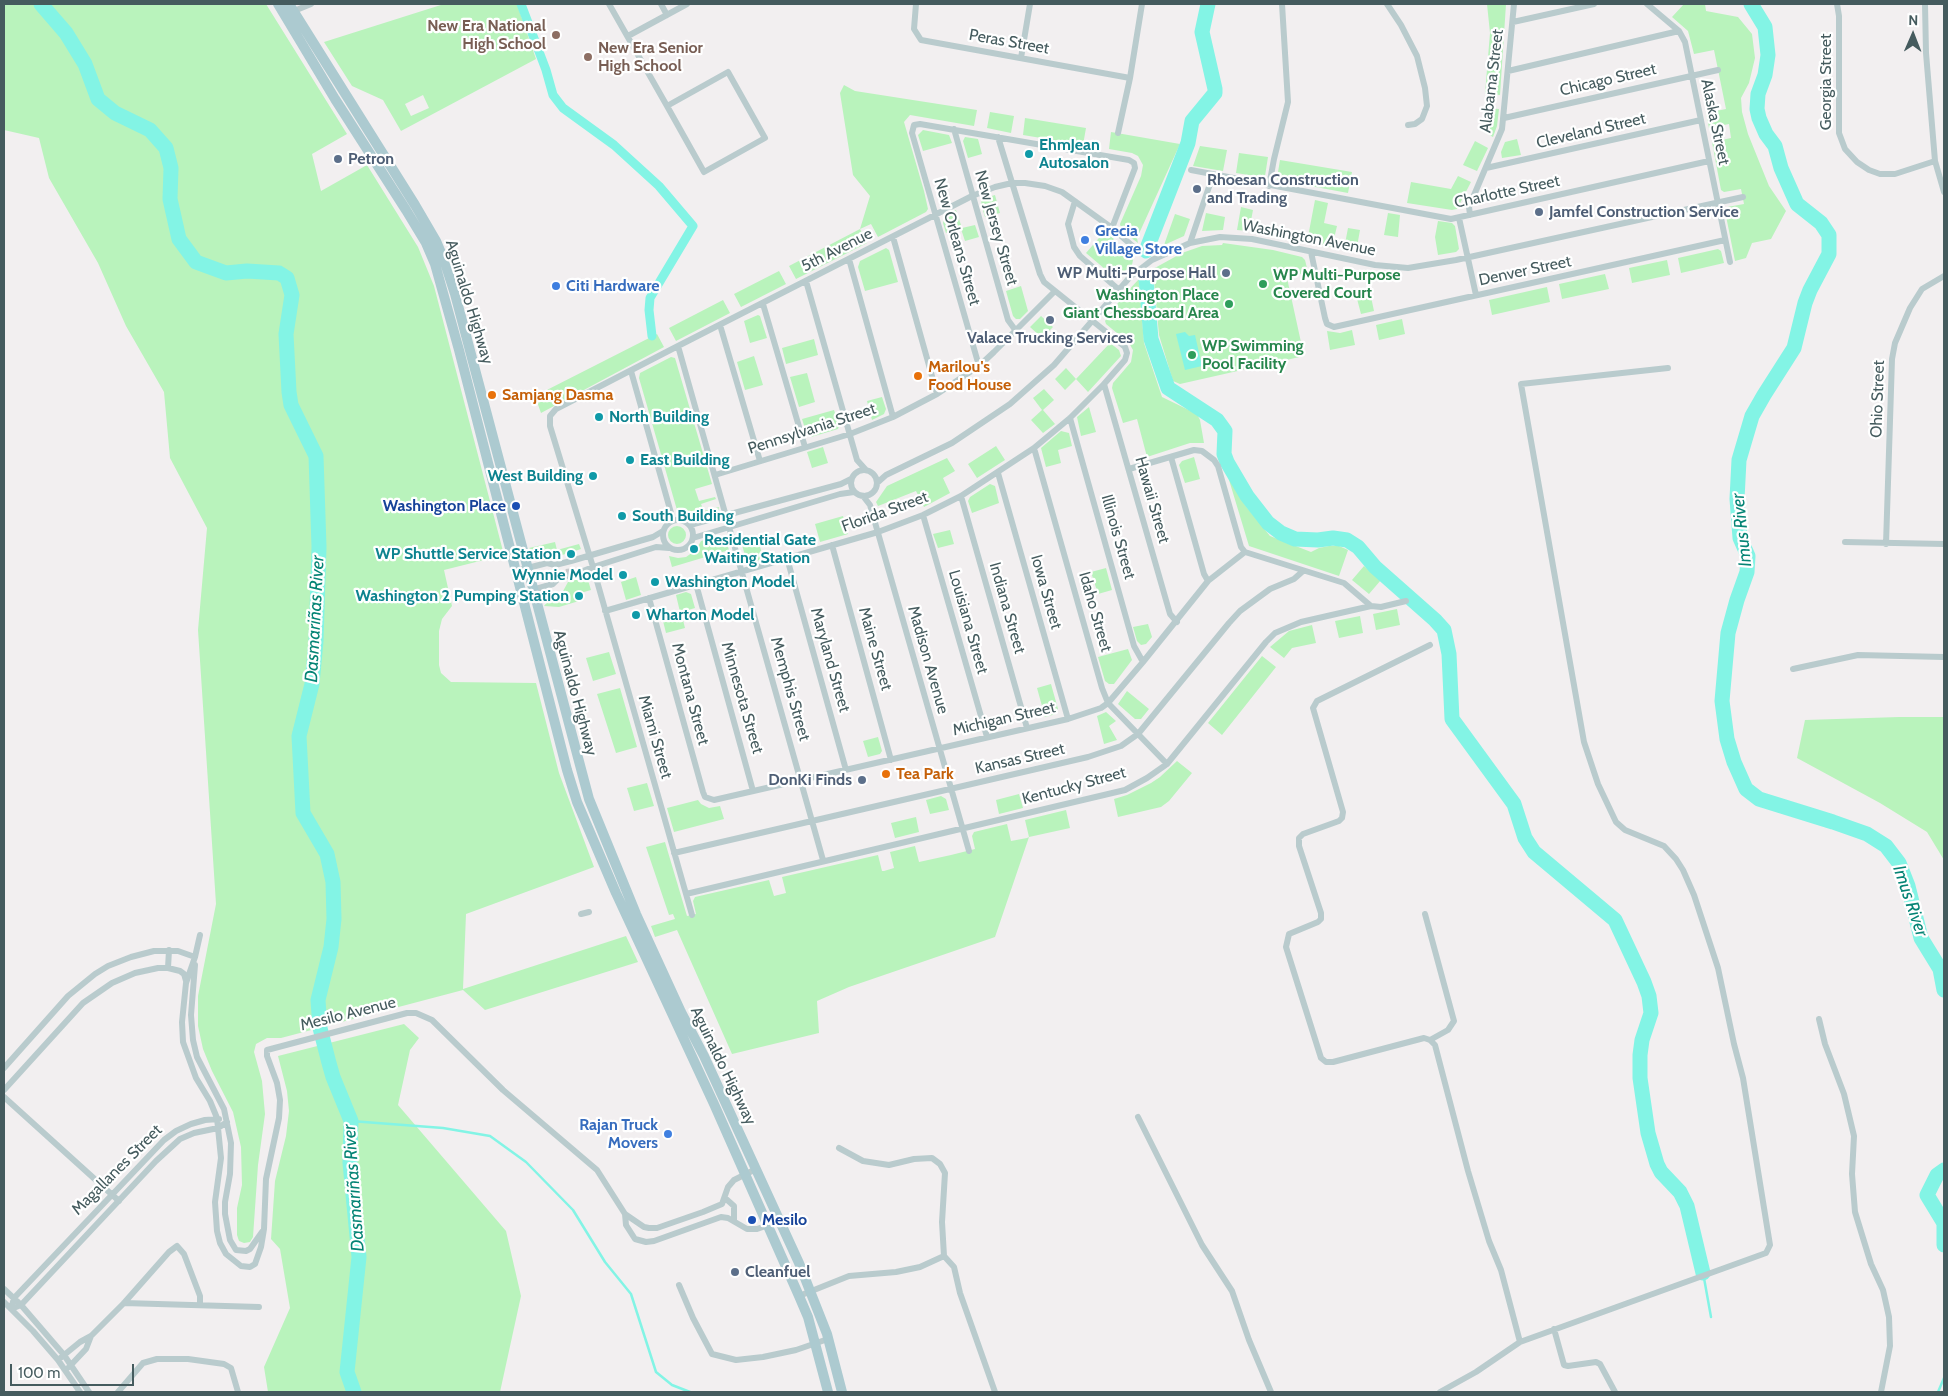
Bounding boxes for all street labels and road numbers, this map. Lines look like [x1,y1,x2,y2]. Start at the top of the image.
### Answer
street label: Peras Street [967,26,1051,58]
street label: Alabama Street [1476,28,1508,134]
street label: Georgia Street [1816,34,1836,130]
street label: Chicago Street [1558,60,1658,100]
street label: Alaska Street [1697,77,1733,167]
street label: Cleveland Street [1534,109,1648,153]
street label: New Jersey Street [970,168,1022,288]
street label: Charlotte Street [1453,171,1561,213]
street label: New Orleans Street [930,176,984,308]
street label: Washington Avenue [1241,216,1377,260]
street label: 5th Avenue [798,224,876,276]
street label: Aguinaldo Highway [441,237,497,367]
street label: Denver Street [1477,252,1573,290]
street label: Ohio Street [1867,360,1889,438]
street label: Pennsylvania Street [746,399,878,459]
street label: Hawaii Street [1130,454,1174,546]
street label: Florida Street [839,487,931,537]
street label: Illinois Street [1097,492,1139,582]
street label: Iowa Street [1026,553,1066,631]
street label: Indiana Street [985,560,1029,656]
street label: Louisiana Street [944,568,992,676]
street label: Idaho Street [1074,570,1116,654]
street label: Madison Avenue [903,604,953,716]
street label: Maine Street [854,605,896,693]
street label: Maryland Street [806,606,854,714]
street label: Aguinaldo Highway [549,628,601,758]
street label: Memphis Street [766,635,814,743]
street label: Minnesota Street [717,640,767,756]
street label: Montana Street [667,641,713,747]
street label: Miami Street [634,693,676,781]
street label: Michigan Street [951,698,1057,740]
street label: Kansas Street [973,739,1067,779]
street label: Kentucky Street [1020,763,1128,809]
street label: Mesilo Avenue [298,993,398,1035]
street label: Aguinaldo Highway [686,1004,760,1128]
street label: Magallanes Street [68,1121,166,1219]

